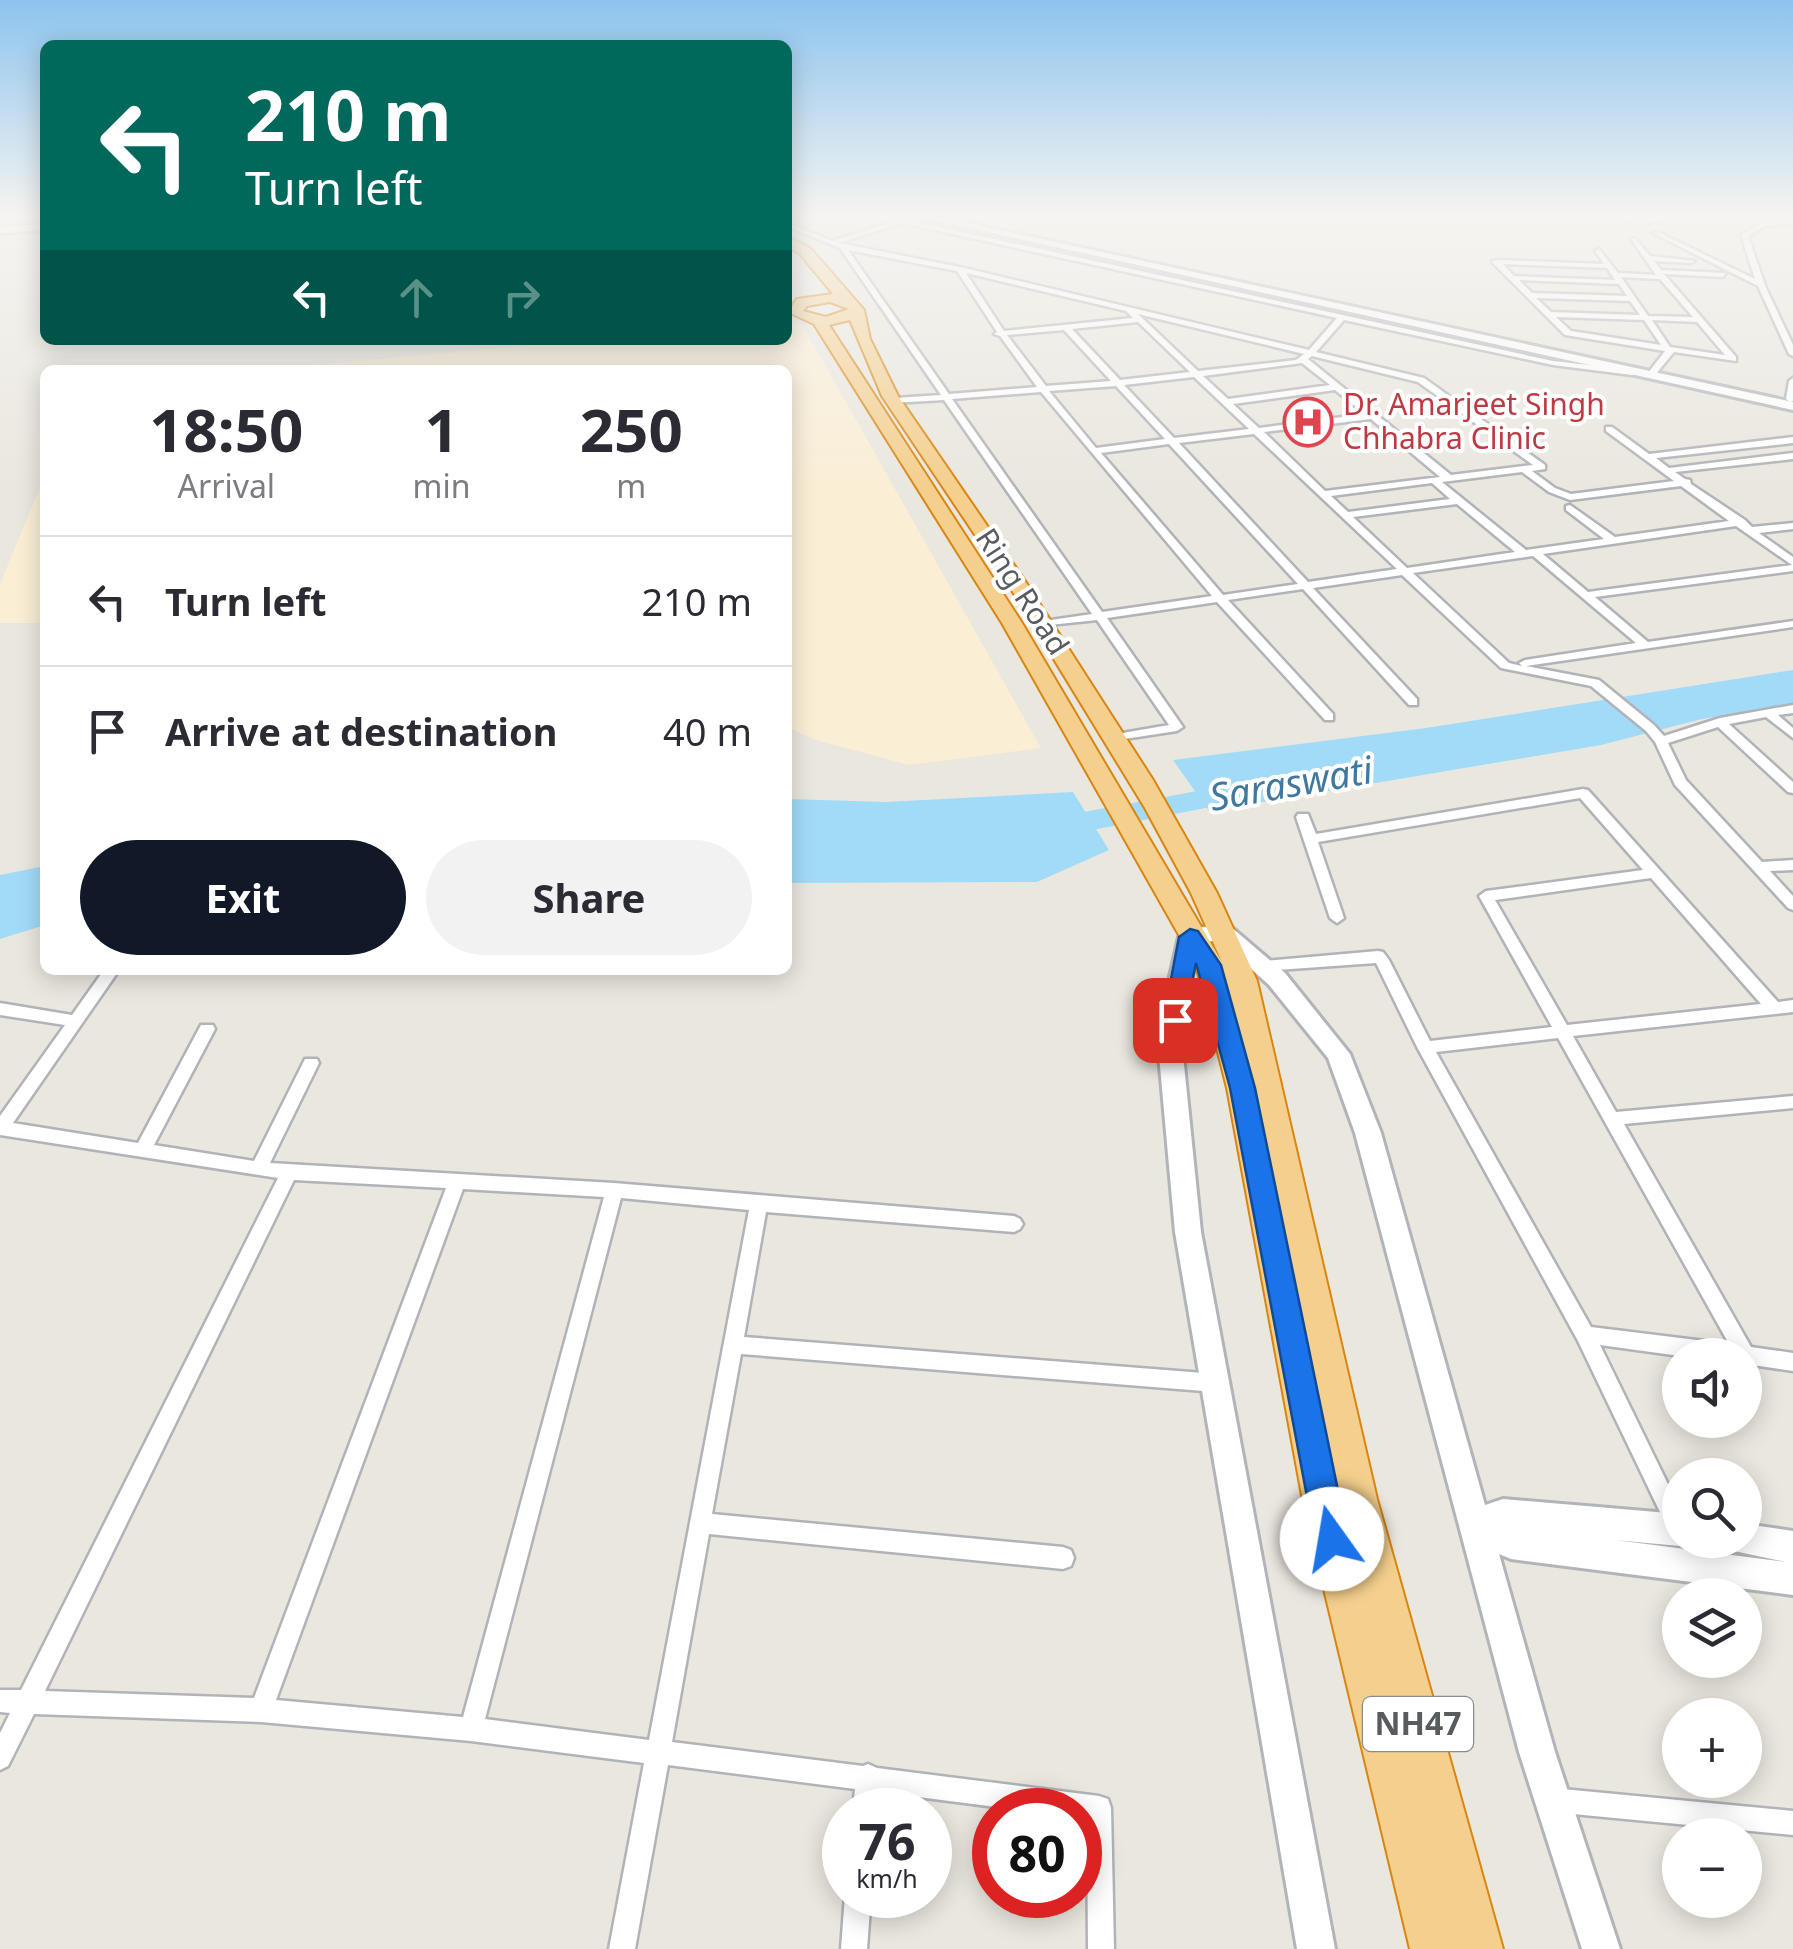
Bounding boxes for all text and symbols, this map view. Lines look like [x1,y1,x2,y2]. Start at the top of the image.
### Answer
text: 210 m [245,66,452,162]
icon: left [80,80,210,210]
text: Turn left [245,157,422,218]
icon: left [284,270,339,325]
icon: ahead [389,270,444,325]
icon: right [494,270,549,325]
place label: Dr. Amarjeet Singh Chhabra Clinic [1343,383,1605,458]
text: 18:50 [149,388,303,470]
text: 1 [424,388,459,470]
text: 250 [580,388,683,470]
hospital icon: Dr. Amarjeet Singh Chhabra Clinic [1282,396,1334,448]
text: Arrival [178,464,275,507]
text: min [413,464,471,507]
text: m [616,464,646,507]
street label: Ring Road [967,520,1079,662]
icon: left [80,574,135,629]
text: Turn left [165,575,327,627]
text: 210 m [641,575,752,627]
icon: arrive [80,704,135,759]
text: Arrive at destination [165,705,557,757]
text: 40 m [663,705,752,757]
water label: Saraswati [1205,742,1377,822]
button: Exit [80,840,406,955]
button: Share [426,840,752,955]
pin [1133,978,1218,1063]
icon: arrive [1148,993,1203,1048]
map controls [1662,1338,1762,1918]
button: sound [1662,1338,1762,1438]
button: search [1662,1458,1762,1558]
position arrow [1280,1487,1384,1591]
button: layers [1662,1578,1762,1678]
road number: NH47 [1363,1697,1473,1751]
button: + [1662,1698,1762,1798]
speed limit sign: 80 [972,1788,1102,1918]
text: 76 [858,1807,916,1875]
button: − [1662,1818,1762,1918]
text: km/h [856,1861,918,1895]

